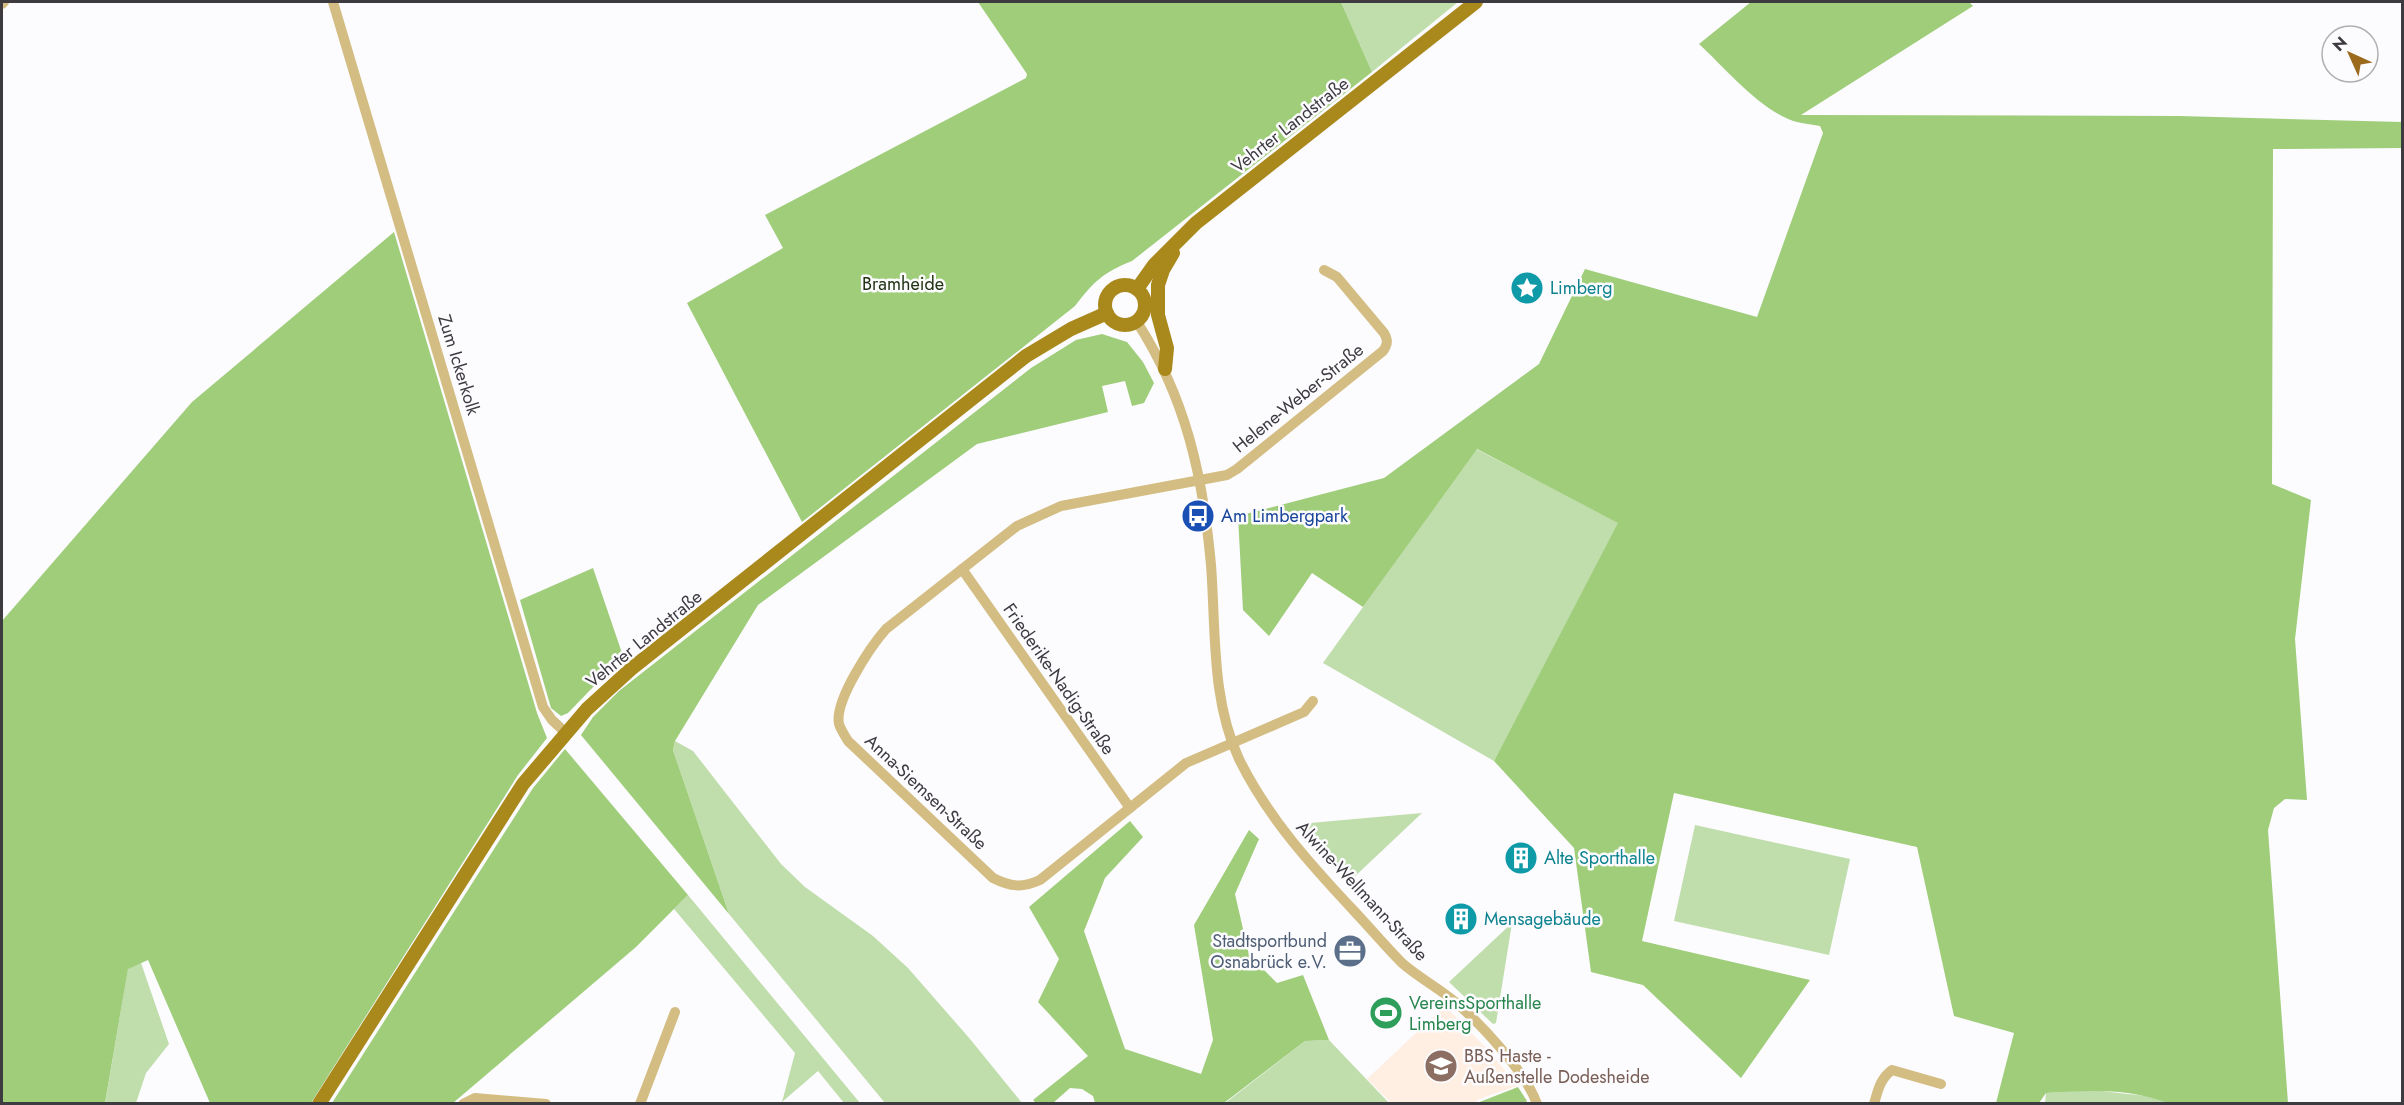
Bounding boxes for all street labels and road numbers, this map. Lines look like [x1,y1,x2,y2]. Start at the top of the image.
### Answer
street label: Vehrter Landstraße [1226,71,1354,179]
street label: Zum Ickerkolk [431,312,487,419]
street label: Helene-Weber-Straße [1227,337,1369,459]
street label: Vehrter Landstraße [580,584,708,694]
street label: Friederike-Nadig-Straße [997,598,1121,760]
street label: Anna-Siemsen-Straße [859,728,993,856]
street label: Alwine-Wellmann-Straße [1290,815,1434,967]

